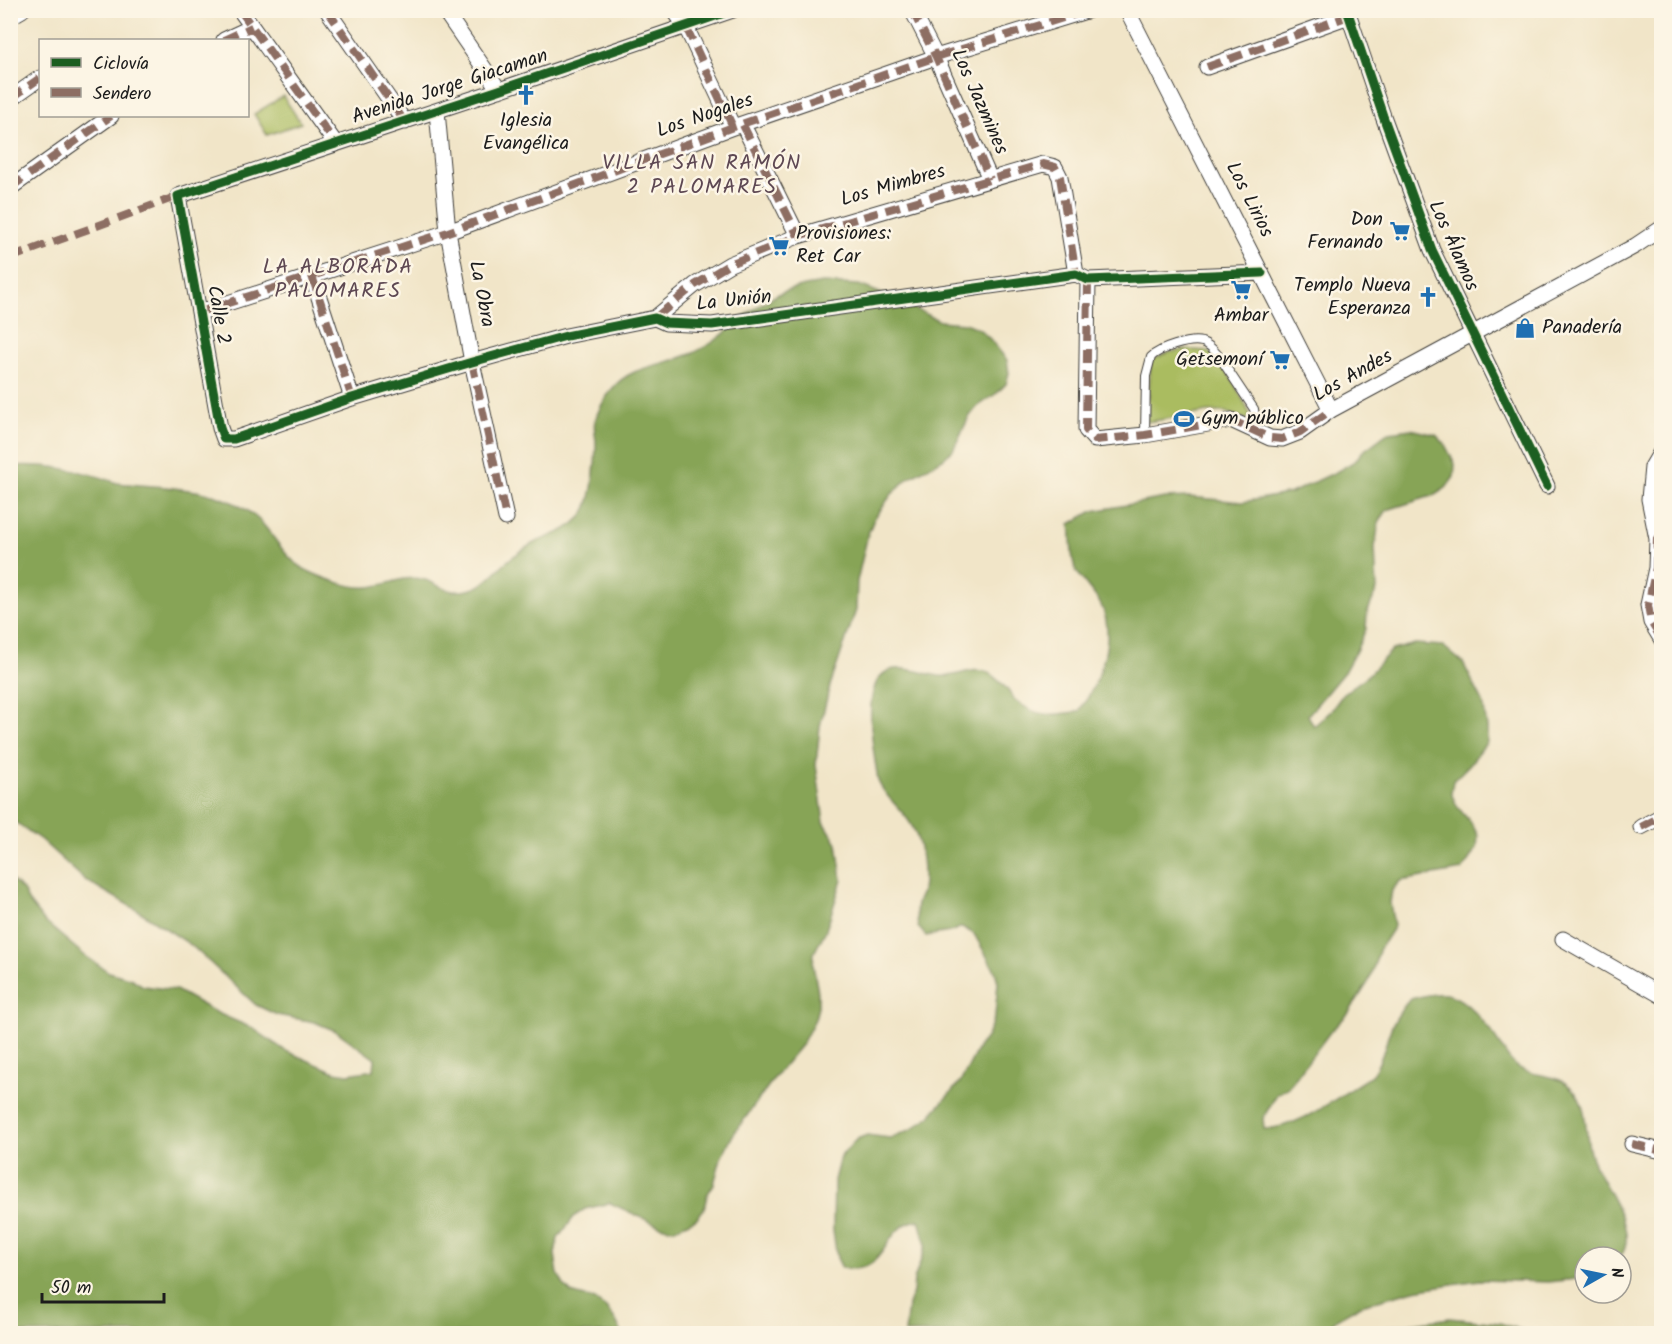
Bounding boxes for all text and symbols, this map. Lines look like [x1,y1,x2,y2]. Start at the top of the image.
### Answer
legend [39,39,249,117]
street label: Avenida Jorge Giacaman [348,40,552,134]
street label: Los Jazmines [941,44,1017,161]
text: Ciclovía [93,50,149,79]
text: Sendero [93,80,151,109]
church icon: Iglesia Evangélica [514,83,538,107]
street label: Los Nogales [652,84,758,147]
place label: Iglesia Evangélica [483,105,569,160]
district label: VILLA SAN RAMÓN 2 PALOMARES [602,147,802,204]
street label: Los Mimbres [837,156,950,216]
street label: Los Lirios [1216,157,1282,244]
street label: Los Álamos [1419,195,1487,297]
place label: Don Fernando [1307,204,1383,259]
place label: Provisiones: Ret Car [796,218,891,273]
supermarket icon: Don Fernando [1388,219,1412,243]
supermarket icon: Provisiones: Ret Car [767,234,791,258]
district label: LA ALBORADA PALOMARES [263,251,413,308]
street label: La Obra [459,258,503,330]
place label: Templo Nueva Esperanza [1294,270,1411,325]
supermarket icon: Ambar [1229,278,1253,302]
street label: La Unión [695,281,773,321]
street label: Calle 2 [197,283,239,347]
church icon: Templo Nueva Esperanza [1416,285,1440,309]
place label: Ambar [1214,300,1270,332]
place label: Panadería [1542,312,1622,344]
shop icon: Panadería [1513,316,1537,340]
street label: Los Andes [1307,341,1399,411]
place label: Getsemoní [1176,344,1266,376]
supermarket icon: Getsemoní [1268,348,1292,372]
place label: Gym público [1201,403,1304,435]
sports icon: Gym público [1172,407,1196,431]
north arrow [1573,1245,1633,1305]
scale bar [42,1266,164,1304]
text: N [1603,1266,1629,1280]
text: 50 m [51,1274,91,1303]

